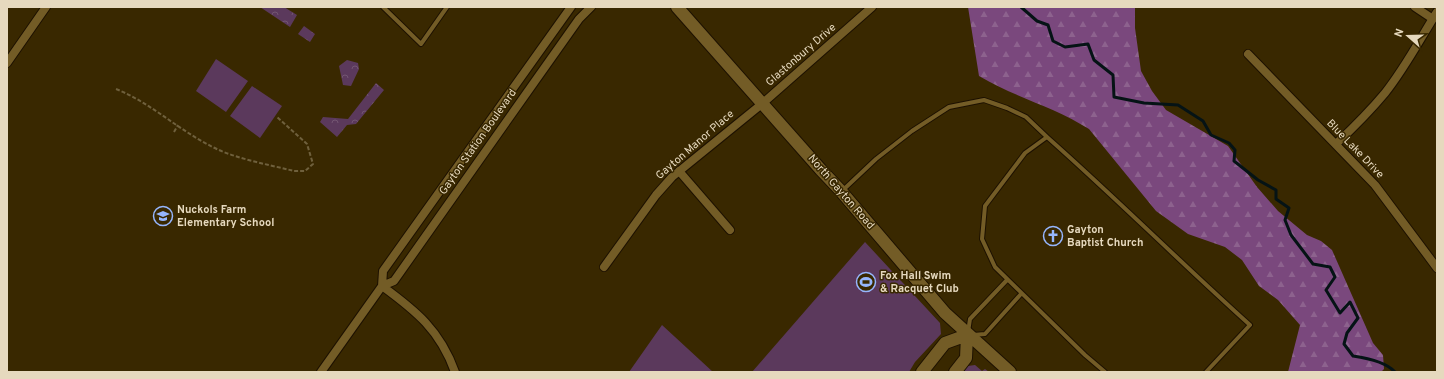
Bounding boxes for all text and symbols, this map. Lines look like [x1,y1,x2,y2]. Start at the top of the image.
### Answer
north arrow [1388,16,1428,56]
street label: Glastonbury Drive [763,21,839,89]
text: N [1392,27,1407,39]
street label: Gayton Station Boulevard [436,87,520,197]
street label: Gayton Manor Place [653,107,737,183]
street label: Blue Lake Drive [1323,117,1387,182]
street label: North Gayton Road [805,152,877,232]
place label: Nuckols Farm Elementary School [177,203,274,230]
school or university icon: Nuckols Farm Elementary School [152,205,174,227]
place label: Gayton Baptist Church [1067,223,1143,250]
church icon: Gayton Baptist Church [1042,225,1064,247]
place label: Fox Hall Swim & Racquet Club [880,269,959,296]
sports icon: Fox Hall Swim & Racquet Club [855,271,877,293]

